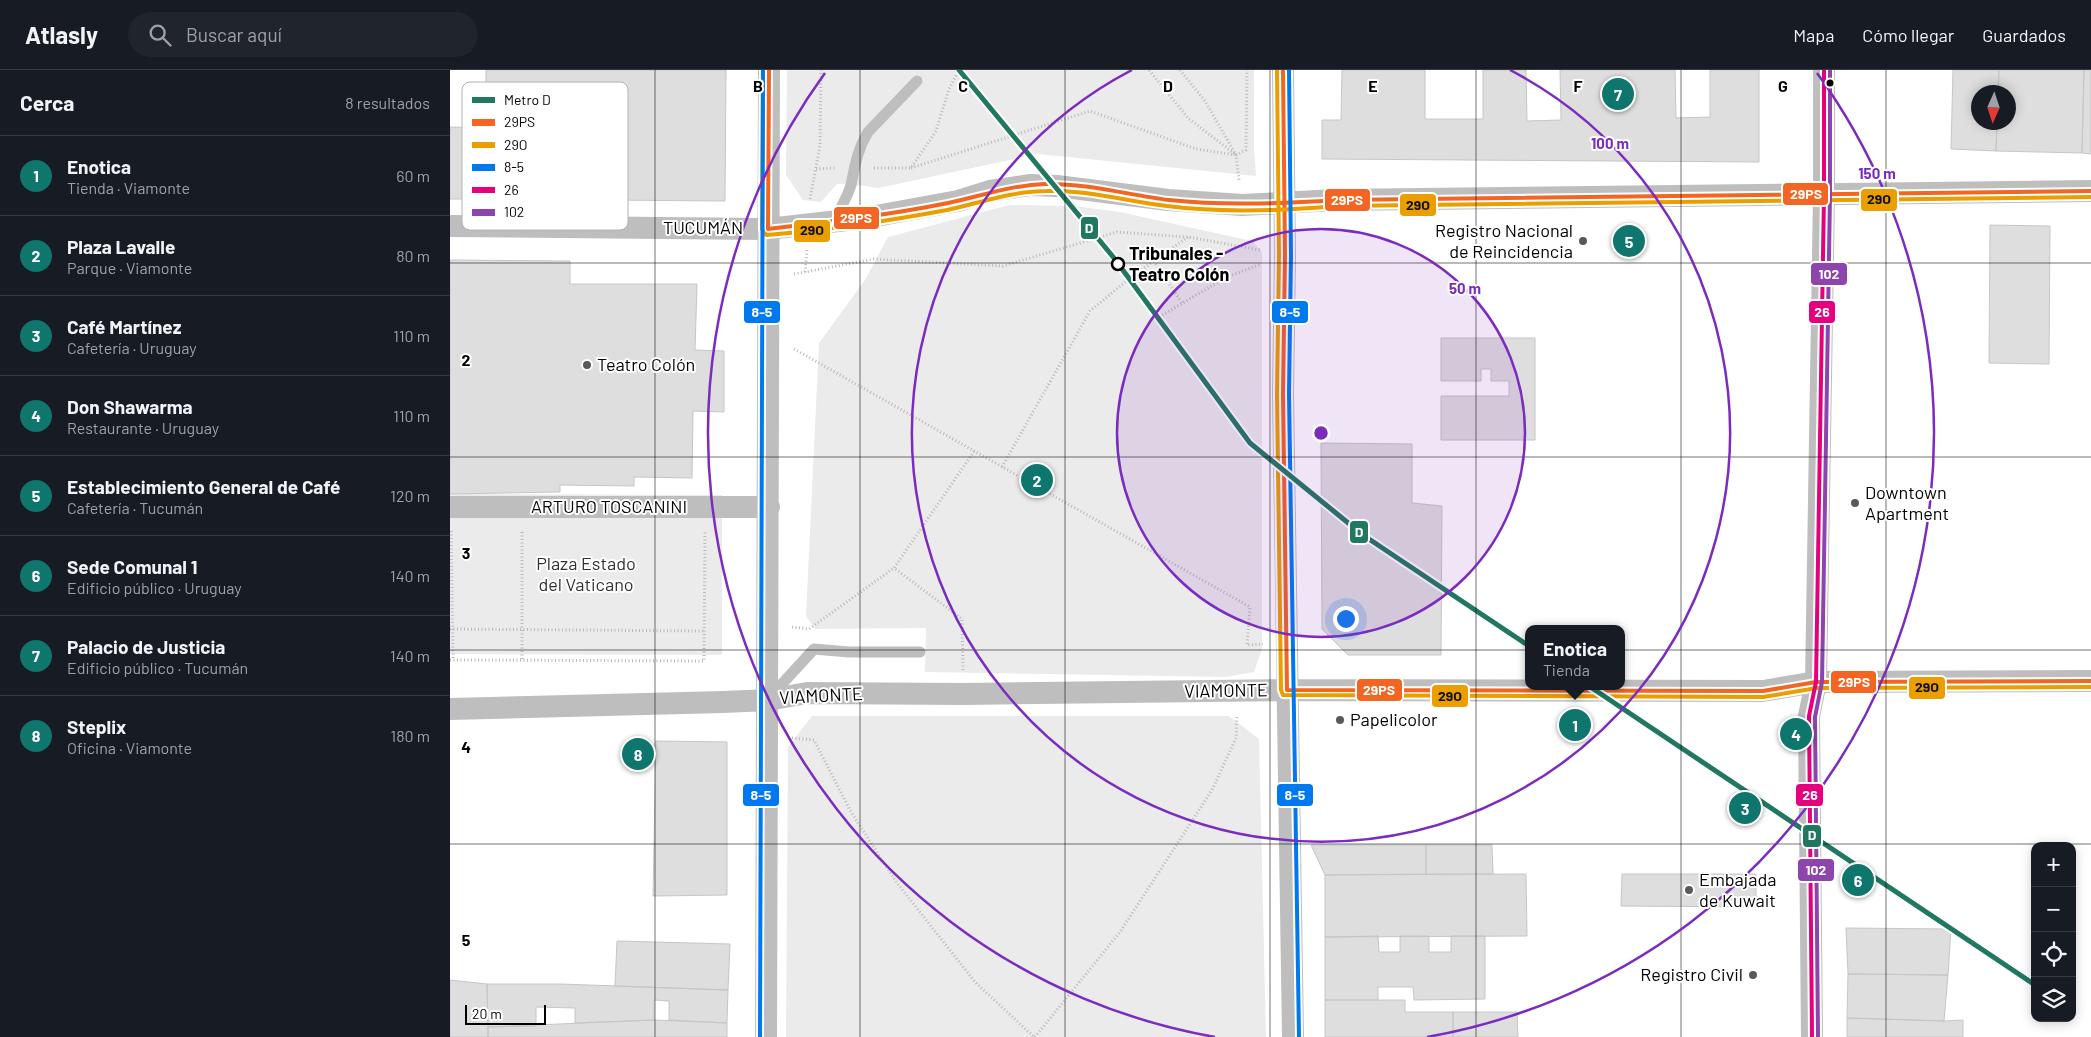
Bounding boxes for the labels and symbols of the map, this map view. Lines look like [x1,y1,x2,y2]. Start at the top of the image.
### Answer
pin: 7 [1602,75,1634,113]
text: B [753,76,763,95]
text: C [958,76,968,95]
text: D [1163,76,1173,95]
text: E [1368,76,1378,95]
text: F [1574,76,1583,95]
text: G [1778,76,1788,95]
unlabelled marker [1825,78,1835,88]
legend [462,82,628,230]
north arrow [1971,85,2016,130]
text: Metro D [504,91,551,108]
text: 29PS [504,113,535,130]
text: 100 m [1591,134,1629,152]
text: 29O [504,136,528,153]
text: 8-5 [504,158,524,175]
text: 150 m [1858,164,1896,182]
text: 26 [504,181,519,198]
line badge: 29PS [1782,182,1829,206]
text: 29PS [1790,185,1822,202]
line badge: 29PS [1324,188,1371,212]
line badge: 29O [1860,188,1898,212]
text: 29O [1867,190,1891,207]
text: 29PS [1331,191,1363,208]
line badge: 29O [1399,193,1437,217]
text: 29O [1406,196,1430,213]
text: 102 [504,203,524,220]
line badge: 29PS [833,206,880,230]
text: 29PS [840,209,872,226]
street label: TUCUMÁN [663,216,743,238]
line badge: D [1080,216,1099,240]
line badge: 29O [793,219,831,243]
text: D [1085,219,1094,236]
place label: Registro Nacional de Reincidencia [1435,219,1573,262]
text: 29O [800,221,824,238]
pin: 5 [1613,222,1645,260]
marker: Registro Nacional de Reincidencia [1577,235,1589,247]
place label: Tribunales - Teatro Colón [1129,242,1229,285]
marker: Tribunales - Teatro Colón [1111,257,1125,271]
line badge: 102 [1810,262,1848,286]
text: 102 [1819,265,1840,282]
text: 50 m [1449,279,1481,297]
line badge: 8-5 [743,300,781,324]
line badge: 8-5 [1271,300,1309,324]
line badge: 26 [1808,300,1836,324]
text: 8-5 [752,303,773,320]
text: 8-5 [1280,303,1301,320]
text: 26 [1814,303,1830,320]
text: 2 [462,350,471,369]
place label: Teatro Colón [597,353,695,375]
marker: Teatro Colón [581,359,593,371]
centre of rings [1312,424,1330,442]
pin: 2 [1021,461,1053,499]
place label: Downtown Apartment [1865,481,1949,524]
street label: ARTURO TOSCANINI [531,495,687,517]
marker: Downtown Apartment [1849,497,1861,509]
line badge: D [1349,520,1369,544]
text: D [1355,523,1364,540]
text: 3 [462,543,470,562]
park label: Plaza Estado del Vaticano [536,552,636,595]
your location [1333,606,1359,632]
line badge: 29PS [1830,670,1877,694]
text: 29PS [1838,673,1870,690]
line badge: 29O [1908,676,1946,700]
street label: VIAMONTE [1184,678,1268,702]
line badge: 29PS [1356,678,1403,702]
text: 29O [1915,678,1939,695]
text: 29PS [1363,681,1395,698]
street label: VIAMONTE [779,682,863,708]
line badge: 29O [1431,684,1469,708]
text: 29O [1438,687,1462,704]
pin: 1 [1559,706,1591,744]
place label: Papelicolor [1350,708,1438,730]
marker: Papelicolor [1334,714,1346,726]
pin: 4 [1780,715,1812,753]
pin: 8 [622,735,654,773]
text: 4 [461,737,471,756]
line badge: 8-5 [742,783,780,807]
line badge: 8-5 [1276,783,1314,807]
line badge: 26 [1795,783,1824,807]
text: 8-5 [751,786,772,803]
text: 8-5 [1285,786,1306,803]
text: 26 [1802,786,1818,803]
pin: 3 [1729,789,1761,827]
line badge: D [1802,824,1822,848]
text: D [1808,826,1817,843]
line badge: 102 [1797,858,1835,882]
text: 102 [1806,861,1827,878]
pin: 6 [1842,861,1874,899]
place label: Embajada de Kuwait [1699,868,1776,911]
marker: Embajada de Kuwait [1683,884,1695,896]
text: 5 [462,930,471,949]
place label: Registro Civil [1640,963,1743,985]
marker: Registro Civil [1747,969,1759,981]
scale bar [465,1002,546,1025]

